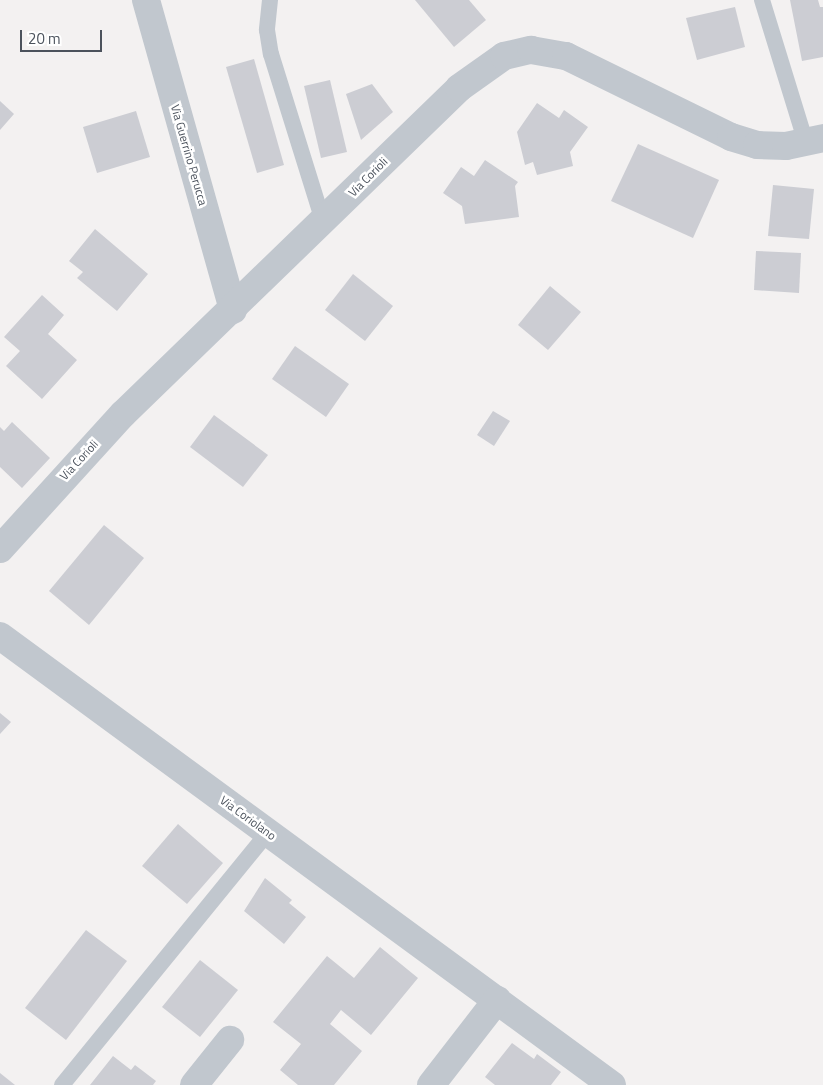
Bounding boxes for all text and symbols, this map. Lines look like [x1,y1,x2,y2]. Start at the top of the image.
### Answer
scale bar [22,20,105,52]
text: 20 m [28,27,61,50]
street label: Via Guerrino Perucca [168,103,210,207]
street label: Via Corioli [345,154,391,200]
street label: Via Corioli [57,437,101,483]
street label: Via Coriolano [217,793,279,843]

